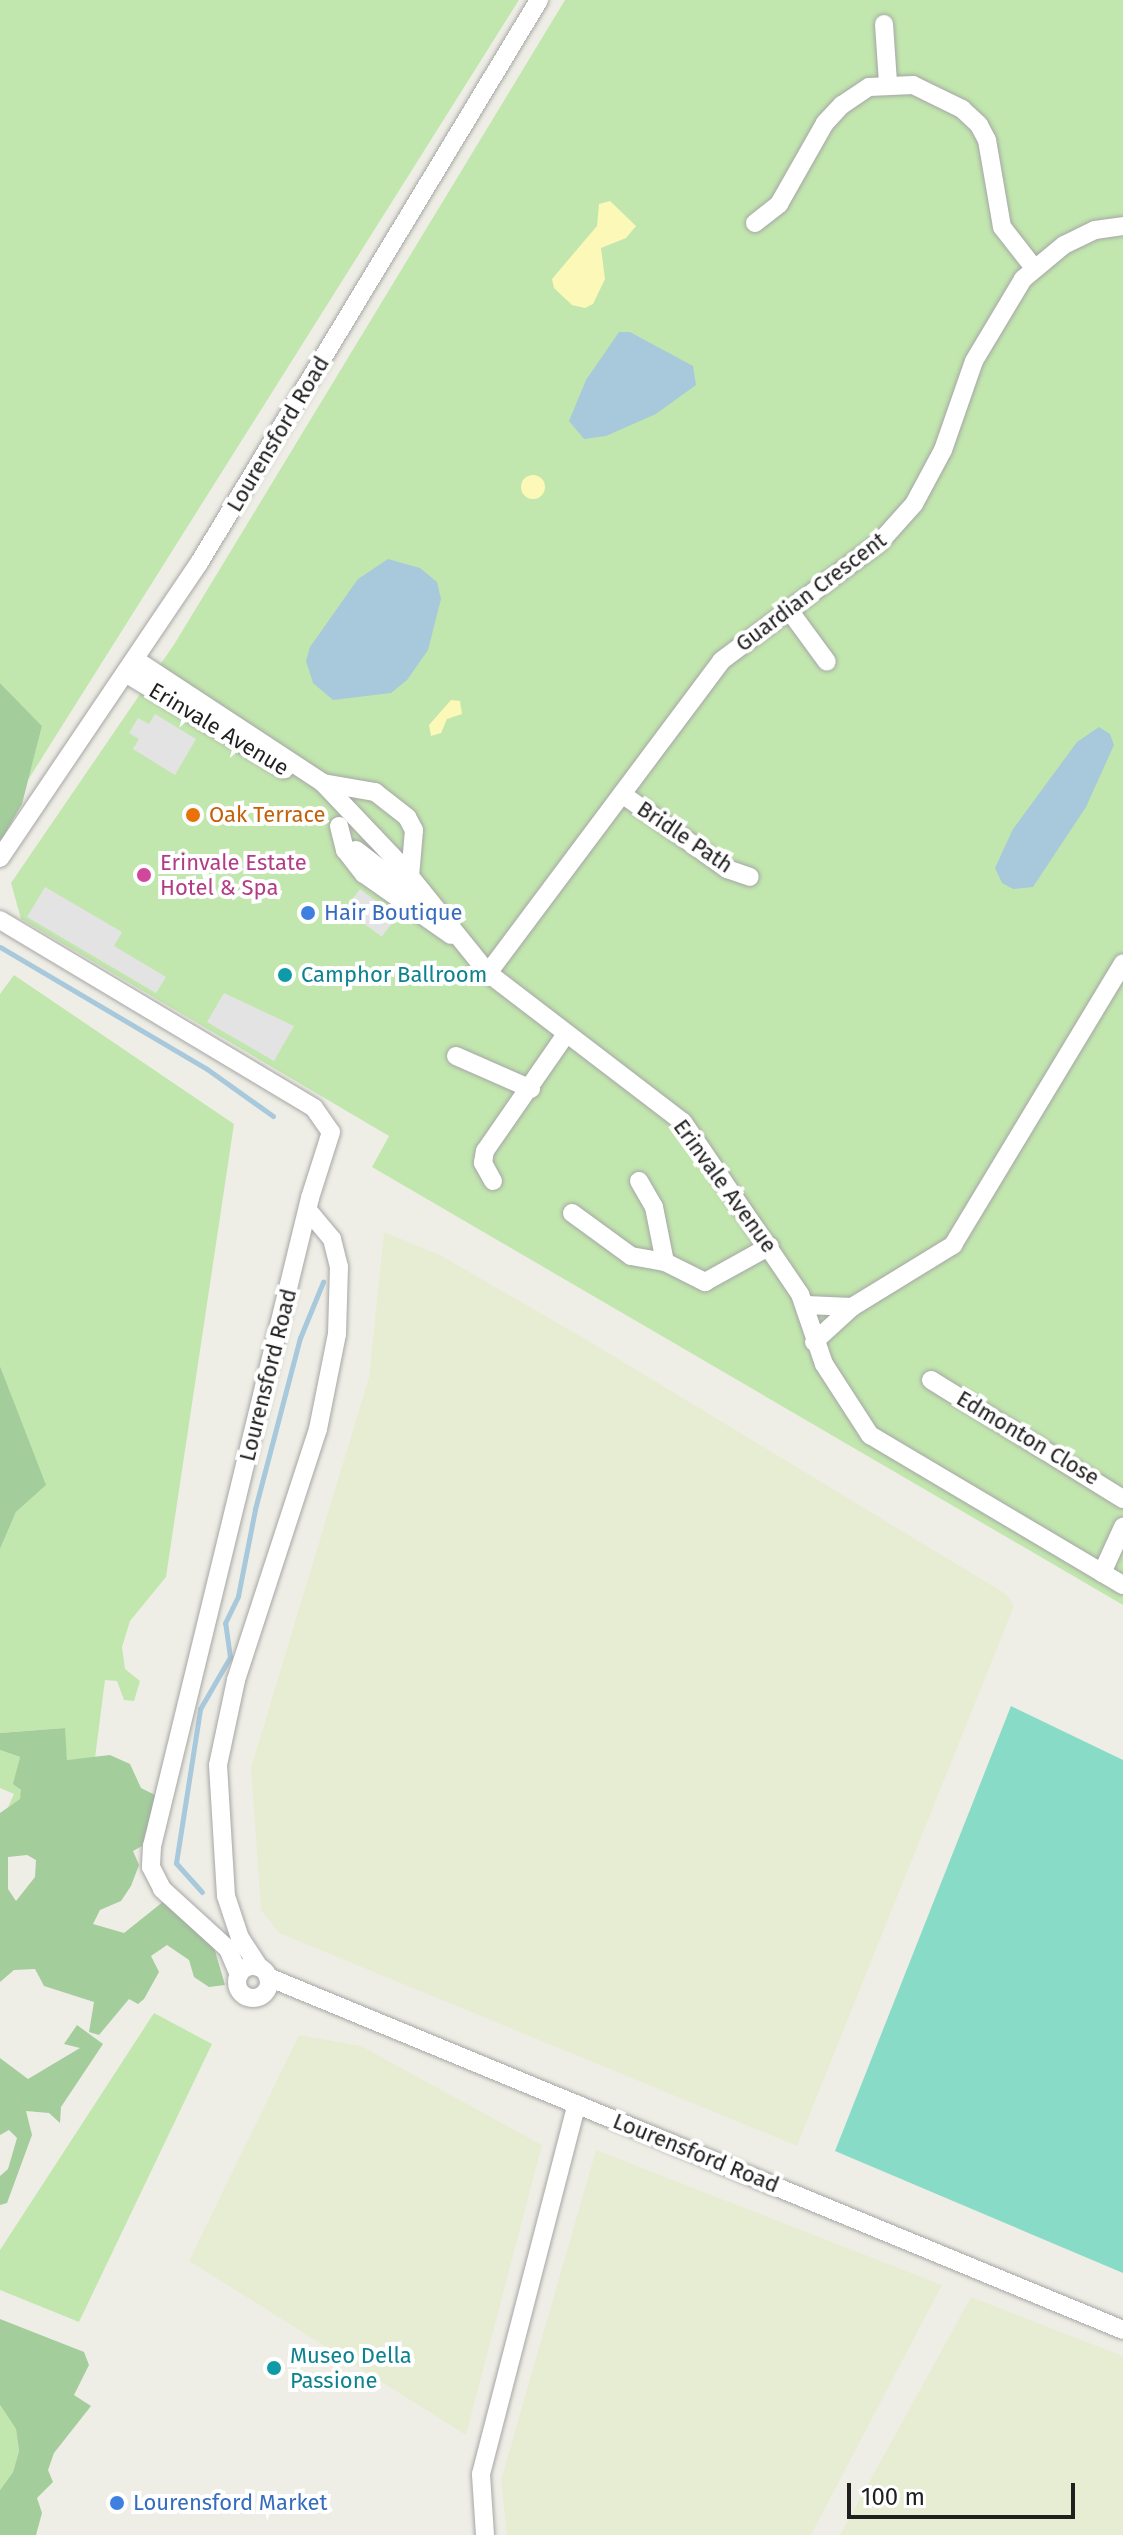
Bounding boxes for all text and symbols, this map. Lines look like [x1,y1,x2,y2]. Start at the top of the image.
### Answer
street label: Lourensford Road [221,352,335,516]
street label: Guardian Crescent [731,527,891,657]
street label: Erinvale Avenue [144,677,294,781]
street label: Bridle Path [632,795,738,879]
place label: Oak Terrace [209,802,325,828]
marker: Oak Terrace [184,806,202,824]
place label: Erinvale Estate Hotel & Spa [160,849,307,900]
marker: Erinvale Estate Hotel & Spa [135,866,153,884]
place label: Hair Boutique [324,900,463,926]
marker: Hair Boutique [299,904,317,922]
place label: Camphor Ballroom [301,962,487,988]
marker: Camphor Ballroom [276,966,294,984]
street label: Erinvale Avenue [668,1114,782,1258]
street label: Lourensford Road [234,1286,302,1464]
street label: Edmonton Close [952,1385,1104,1491]
street label: Lourensford Road [609,2108,783,2198]
place label: Museo Della Passione [290,2342,412,2394]
marker: Museo Della Passione [265,2359,283,2377]
scale bar [851,2467,1079,2517]
text: 100 m [861,2483,925,2511]
place label: Lourensford Market [133,2490,327,2516]
marker: Lourensford Market [108,2494,126,2512]

